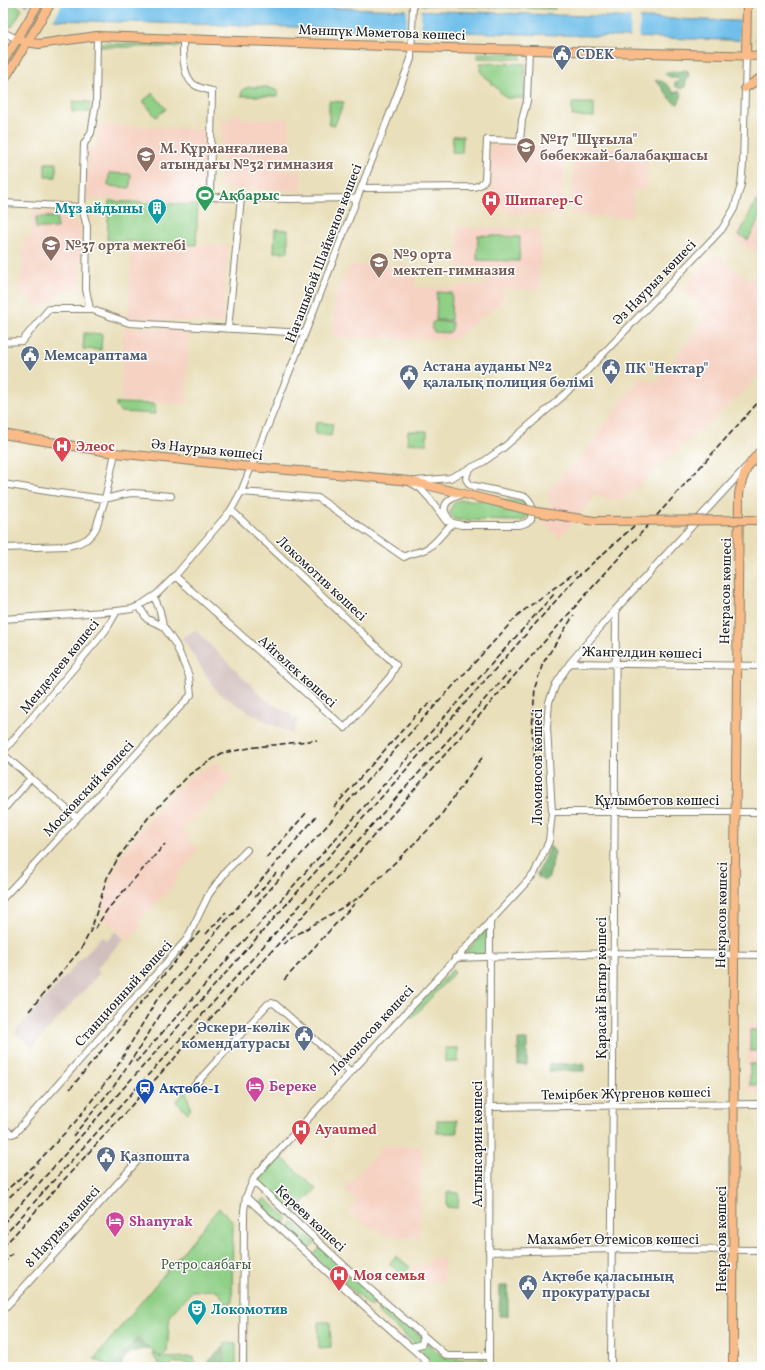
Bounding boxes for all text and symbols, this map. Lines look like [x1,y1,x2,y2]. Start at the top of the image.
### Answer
street label: Мәншүк Мәметова көшесі [298,21,466,46]
public building icon: CDEK [551,43,573,71]
place label: CDEK [576,46,614,65]
place label: №17 "Шұғыла" бөбекжай-балабақшасы [540,131,708,166]
school or university icon: №17 "Шұғыла" бөбекжай-балабақшасы [515,136,537,164]
place label: М. Құрманғалиева атындағы №32 гимназия [160,140,333,175]
school or university icon: М. Құрманғалиева атындағы №32 гимназия [135,145,157,173]
street label: Нағашыбай Шайкенов көшесі [281,161,367,346]
sports icon: Ақбарыс [194,184,216,212]
place label: Ақбарыс [219,187,280,206]
hospital icon: Шипагер-С [480,189,502,217]
place label: Шипагер-С [505,192,583,211]
building icon: Мұз айдыны [146,197,168,225]
place label: Мұз айдыны [55,200,143,219]
school or university icon: №37 орта мектебі [40,234,62,262]
street label: Әз Наурыз көшесі [609,236,701,330]
place label: №37 орта мектебі [65,237,186,256]
place label: №9 орта мектеп-гимназия [393,246,515,281]
school or university icon: №9 орта мектеп-гимназия [368,251,390,279]
public building icon: Мемсараптама [19,344,41,372]
place label: Мемсараптама [44,347,148,366]
public building icon: ПК "Нектар" [600,357,622,385]
place label: Астана ауданы №2 қалалық полиция бөлімі [423,358,594,393]
place label: ПК "Нектар" [625,360,709,379]
public building icon: Астана ауданы №2 қалалық полиция бөлімі [398,363,420,391]
hospital icon: Элеос [51,435,73,463]
street label: Әз Наурыз көшесі [150,435,264,466]
place label: Элеос [76,438,115,457]
street label: Локомотив көшесі [272,532,370,626]
street label: Некрасов көшесі [716,538,737,645]
street label: Менделеев көшесі [16,616,104,718]
street label: Айгөлек көшесі [254,632,340,713]
street label: Жангелдин көшесі [582,643,702,664]
street label: Ломоносов көшесі [529,709,548,825]
street label: Московский көшесі [39,737,139,841]
street label: Құлымбетов көшесі [595,792,719,811]
street label: Некрасов көшесі [712,862,733,969]
street label: Қарасай Батыр көшесі [593,917,612,1059]
street label: Станционный көшесі [71,937,177,1051]
street label: Ломоносов көшесі [325,982,419,1080]
place label: Әскери-көлік комендатурасы [181,1019,291,1054]
public building icon: Әскери-көлік комендатурасы [293,1024,315,1052]
hotel icon: Береке [244,1075,266,1103]
station icon: Ақтөбе-1 [134,1077,156,1105]
place label: Береке [269,1078,317,1097]
place label: Ақтөбе-1 [159,1080,219,1099]
street label: Алтынсарин көшесі [469,1081,488,1207]
street label: Темірбек Жүргенов көшесі [541,1084,711,1105]
hospital icon: Ayaumed [290,1118,312,1146]
place label: Ayaumed [315,1121,377,1140]
public building icon: Қазпошта [95,1145,117,1173]
place label: Қазпошта [120,1148,190,1167]
street label: Кереев көшесі [271,1181,349,1257]
street label: 8 Наурыз көшесі [21,1182,105,1272]
street label: Некрасов көшесі [713,1186,732,1292]
hotel icon: Shanyrak [104,1210,126,1238]
place label: Shanyrak [129,1213,193,1232]
street label: Махамбет Өтемісов көшесі [527,1231,699,1250]
park label: Ретро саябағы [161,1256,251,1275]
hospital icon: Моя семья [328,1264,350,1292]
place label: Моя семья [353,1267,425,1286]
place label: Ақтөбе қаласының прокуратурасы [542,1268,674,1303]
public building icon: Ақтөбе қаласының прокуратурасы [517,1273,539,1301]
theatre icon: Локомотив [186,1298,208,1326]
place label: Локомотив [211,1301,288,1320]

